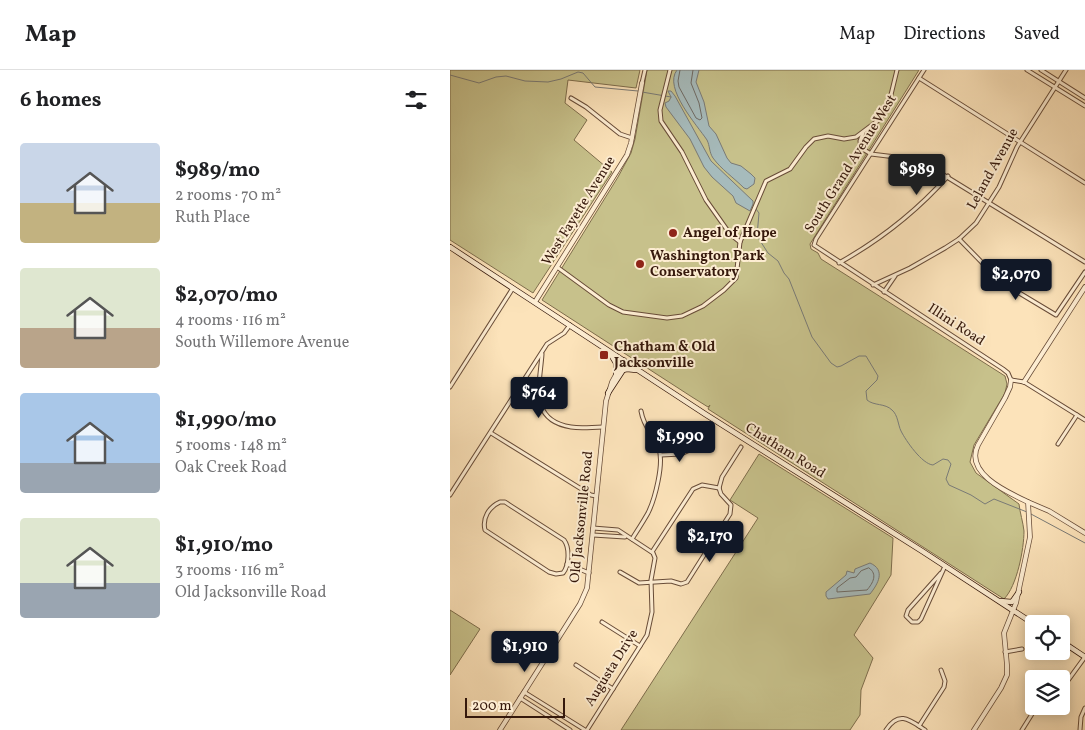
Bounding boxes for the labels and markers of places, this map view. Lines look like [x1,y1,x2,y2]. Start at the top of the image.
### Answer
pin: $989 [887,154,947,196]
place label: Angel of Hope [683,224,777,243]
marker: Angel of Hope [667,227,679,239]
place label: Washington Park Conservatory [650,247,765,282]
marker: Washington Park Conservatory [634,258,646,270]
pin: $2,070 [975,258,1057,301]
place label: Chatham & Old Jacksonville [613,338,716,373]
marker: Chatham & Old Jacksonville [598,349,610,361]
pin: $764 [509,376,569,419]
pin: $1,990 [639,420,721,463]
pin: $2,170 [669,520,751,563]
pin: $1,910 [484,630,566,673]

